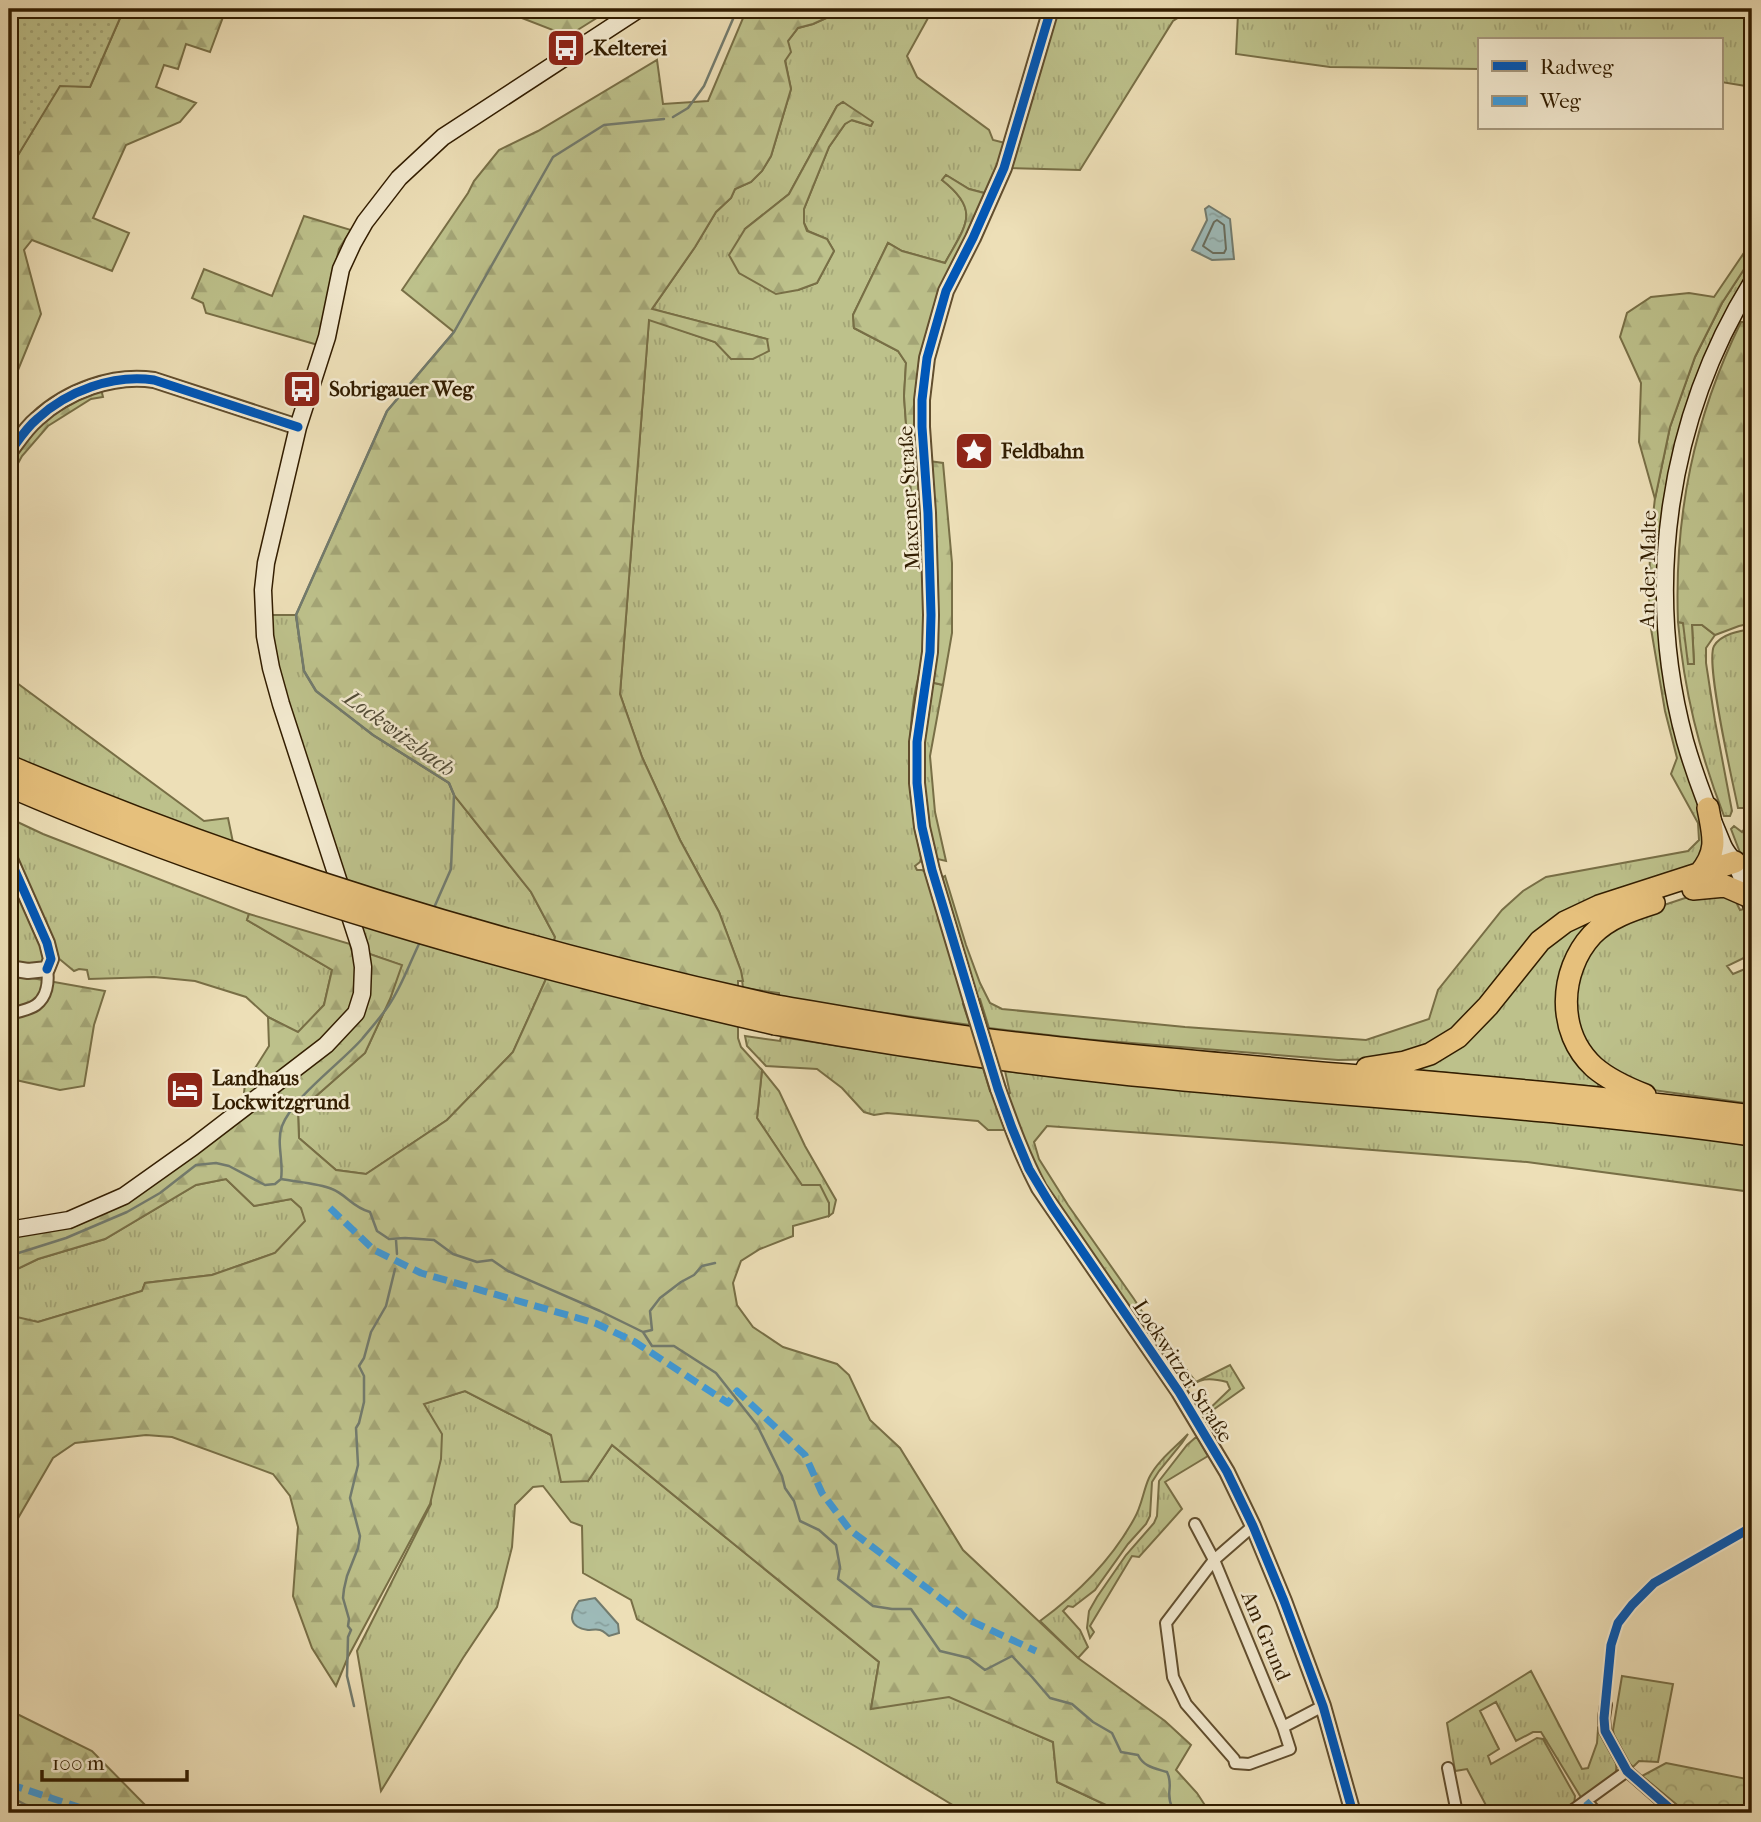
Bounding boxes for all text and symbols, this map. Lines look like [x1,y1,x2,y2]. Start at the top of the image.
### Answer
bus stop icon: Kelterei [545,27,587,69]
place label: Kelterei [593,36,668,60]
legend [1478,38,1722,130]
text: Radweg [1540,55,1614,79]
text: Weg [1539,89,1582,113]
bus stop icon: Sobrigauer Weg [281,368,323,410]
place label: Sobrigauer Weg [329,377,474,401]
street label: Maxener Straße [893,425,925,571]
place icon: Feldbahn [953,430,995,472]
place label: Feldbahn [1000,439,1085,463]
street label: An der Malte [1635,510,1661,629]
water label: Lockwitzbach [337,683,460,783]
place label: Landhaus Lockwitzgrund [212,1066,350,1114]
hotel icon: Landhaus Lockwitzgrund [164,1069,206,1111]
street label: Lockwitzer Straße [1128,1295,1238,1447]
street label: Am Grund [1236,1587,1296,1685]
scale bar [42,1738,187,1782]
text: 100 m [52,1751,105,1775]

